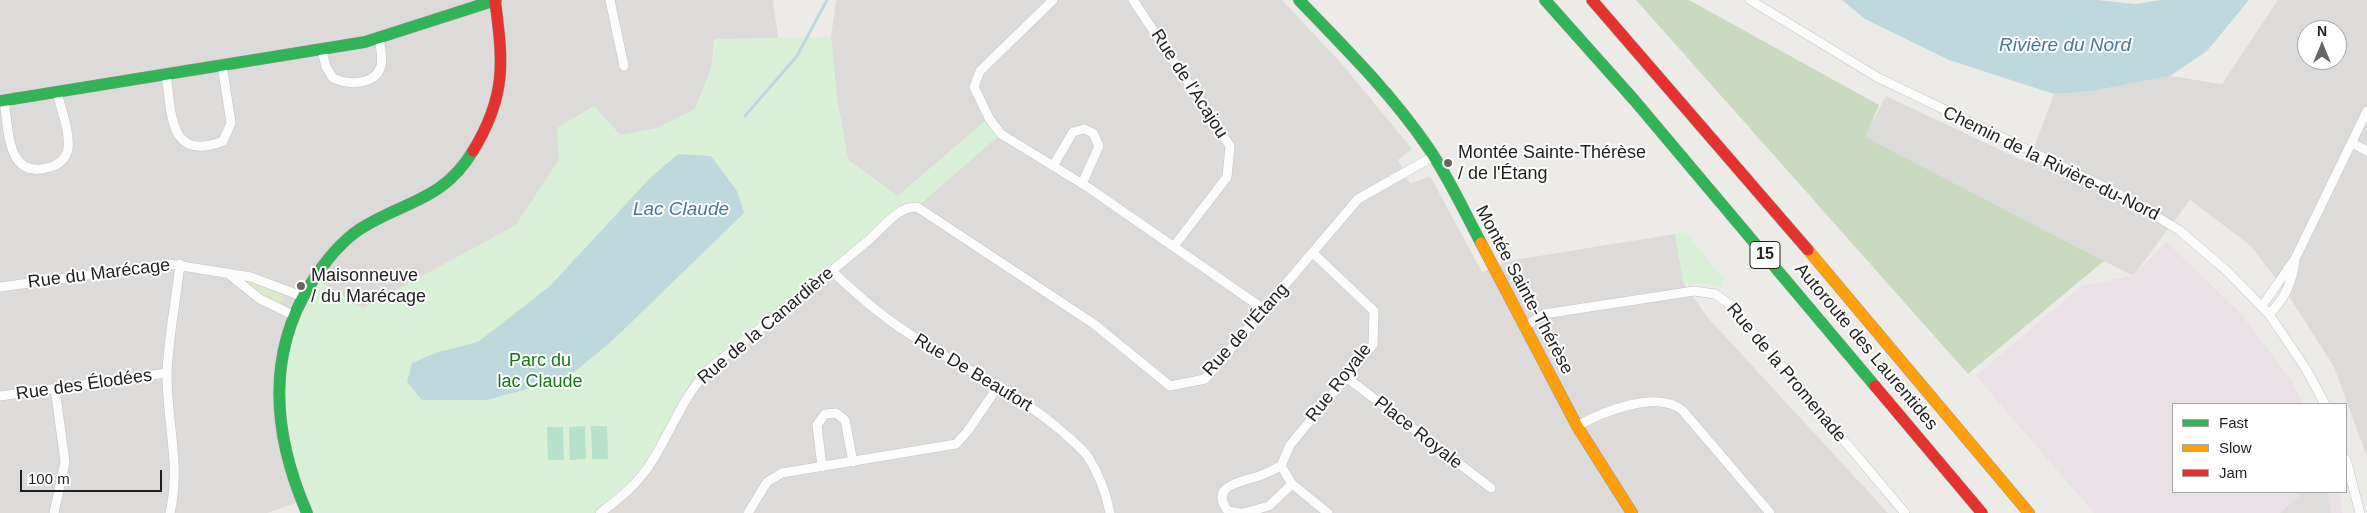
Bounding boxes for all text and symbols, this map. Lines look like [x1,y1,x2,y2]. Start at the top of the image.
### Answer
north arrow [2297,20,2347,70]
text: N [2317,23,2327,39]
street label: Rue de l'Acajou [1146,25,1232,143]
water label: Rivière du Nord [1999,35,2131,57]
street label: Chemin de la Rivière-du-Nord [1939,102,2163,226]
place label: Montée Sainte-Thérèse / de l'Étang [1458,142,1646,184]
marker: Montée Sainte-Thérèse / de l'Étang [1442,157,1454,169]
water label: Lac Claude [633,199,729,221]
street label: Montée Sainte-Thérèse [1470,202,1578,378]
road number: 15 [1750,242,1780,268]
street label: Rue du Marécage [27,255,171,293]
street label: Autoroute des Laurentides [1790,259,1942,435]
street label: Rue de la Canardière [694,263,838,389]
place label: Maisonneuve / du Marécage [311,265,426,308]
street label: Rue de l'Étang [1199,279,1293,381]
marker: Maisonneuve / du Marécage [295,280,307,292]
street label: Rue de la Promenade [1721,299,1851,447]
street label: Rue De Beaufort [910,329,1036,417]
street label: Rue Royale [1302,339,1376,427]
park label: Parc du lac Claude [497,350,583,392]
street label: Rue des Élodées [15,365,153,405]
street label: Place Royale [1370,392,1466,474]
legend [2172,403,2347,493]
text: Fast [2219,414,2248,431]
text: Slow [2219,439,2252,456]
scale bar [22,460,165,492]
text: Jam [2219,464,2247,481]
text: 100 m [28,470,70,487]

